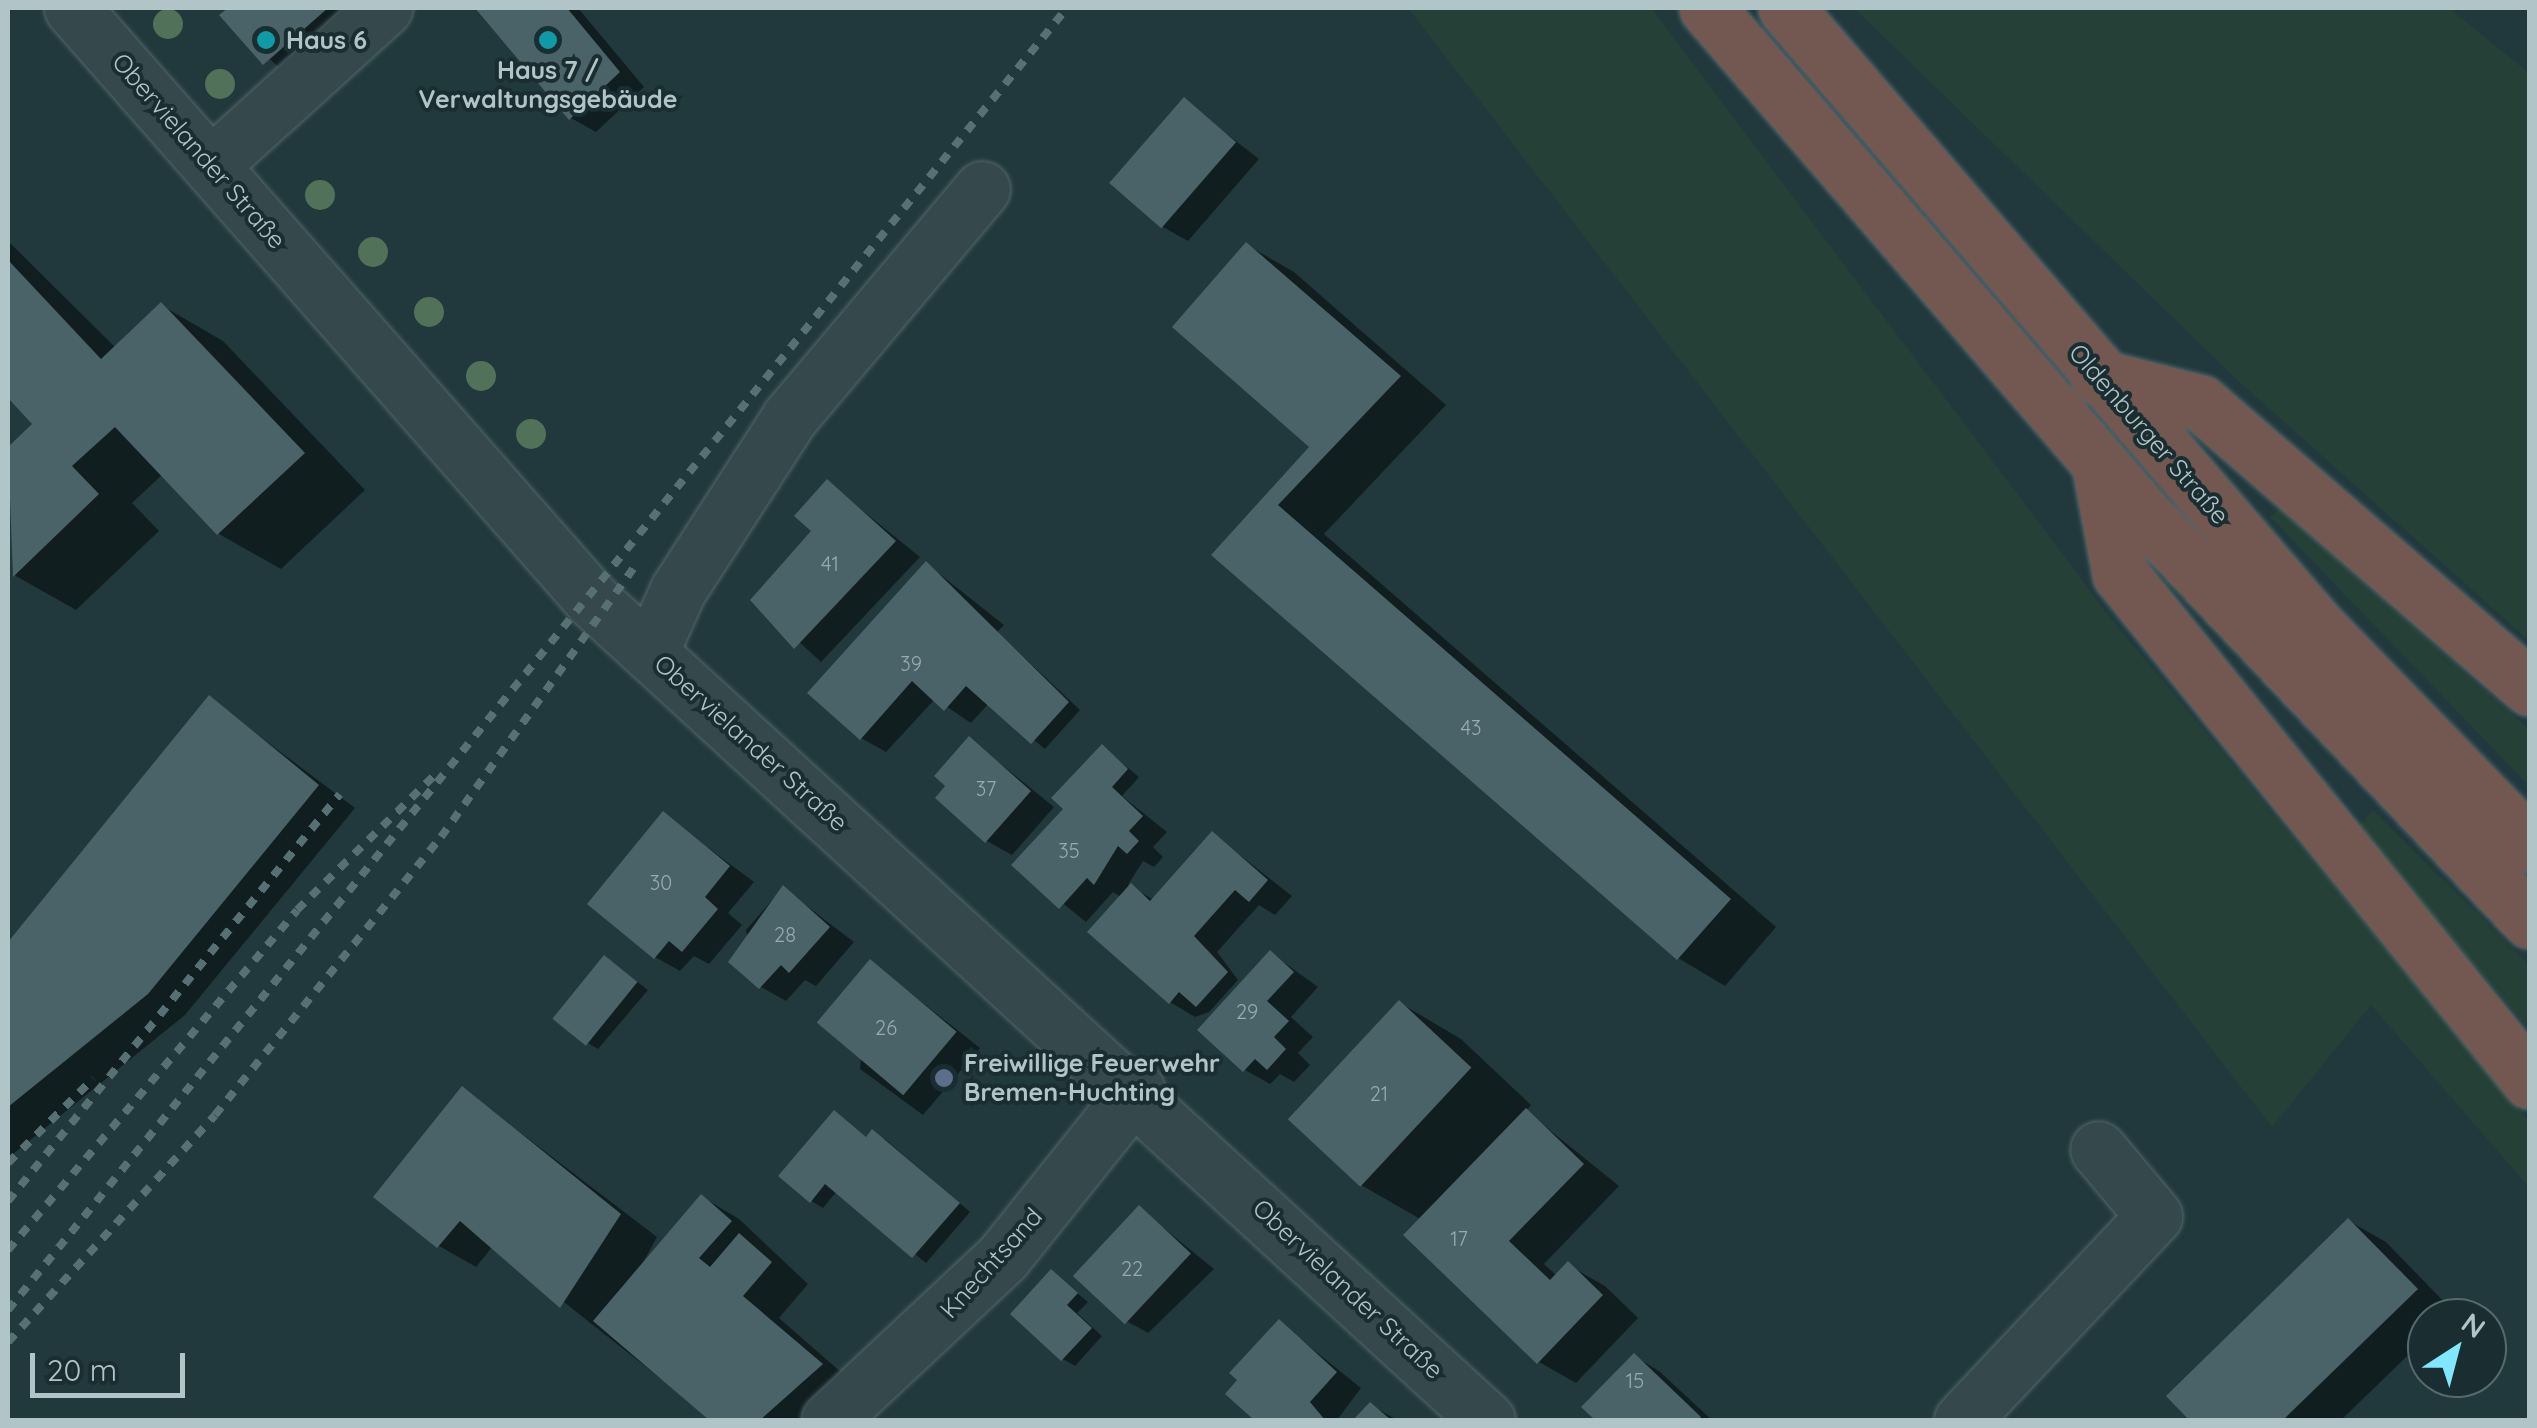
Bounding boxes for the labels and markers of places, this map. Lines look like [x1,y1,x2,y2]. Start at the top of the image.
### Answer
place label: Haus 6 [286,25,367,55]
marker: Haus 6 [255,29,277,51]
marker: Haus 7 / Verwaltungsgebäude [537,29,559,51]
place label: Haus 7 / Verwaltungsgebäude [419,56,677,115]
place label: Freiwillige Feuerwehr Bremen-Huchting [964,1049,1220,1108]
marker: Freiwillige Feuerwehr Bremen-Huchting [933,1067,955,1089]

